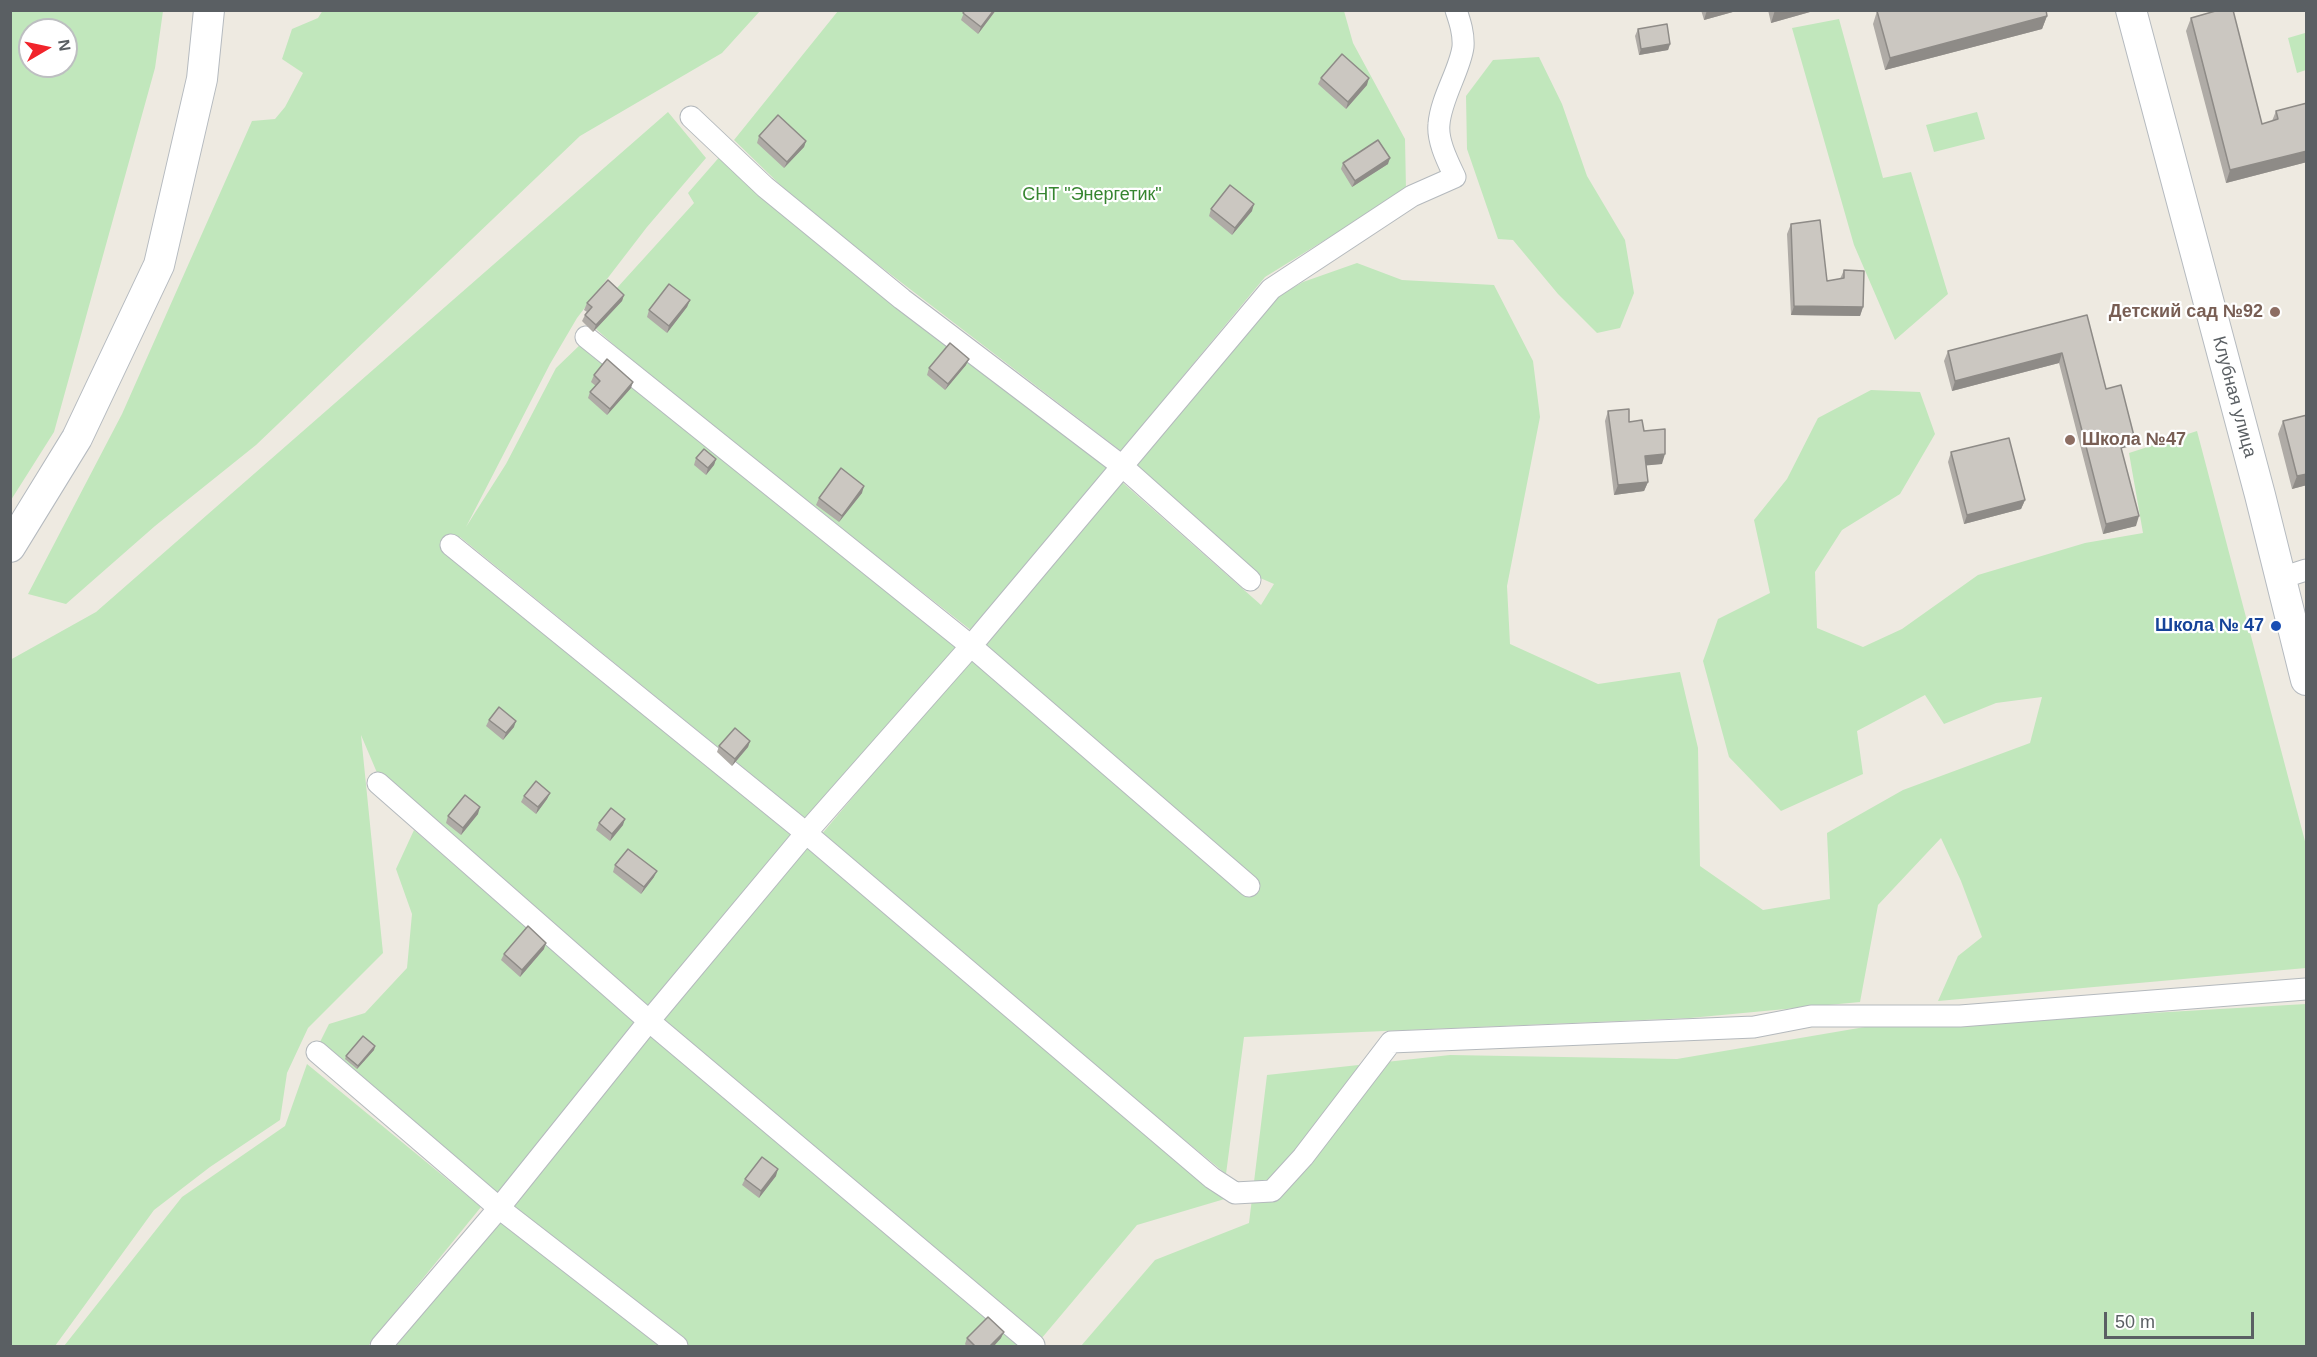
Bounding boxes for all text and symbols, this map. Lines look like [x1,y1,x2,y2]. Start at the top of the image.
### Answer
north arrow [18,18,78,78]
text: N [55,38,74,52]
park label: СНТ "Энергетик" [1022,184,1162,206]
place label: Детский сад №92 [2109,301,2263,323]
marker: Детский сад №92 [2268,305,2282,319]
street label: Клубная улица [2207,334,2261,460]
place label: Школа №47 [2082,429,2186,451]
marker: Школа №47 [2063,433,2077,447]
place label: Школа № 47 [2155,615,2264,637]
marker: Школа № 47 [2269,619,2283,633]
scale bar [2107,1300,2257,1338]
text: 50 m [2115,1312,2155,1332]

